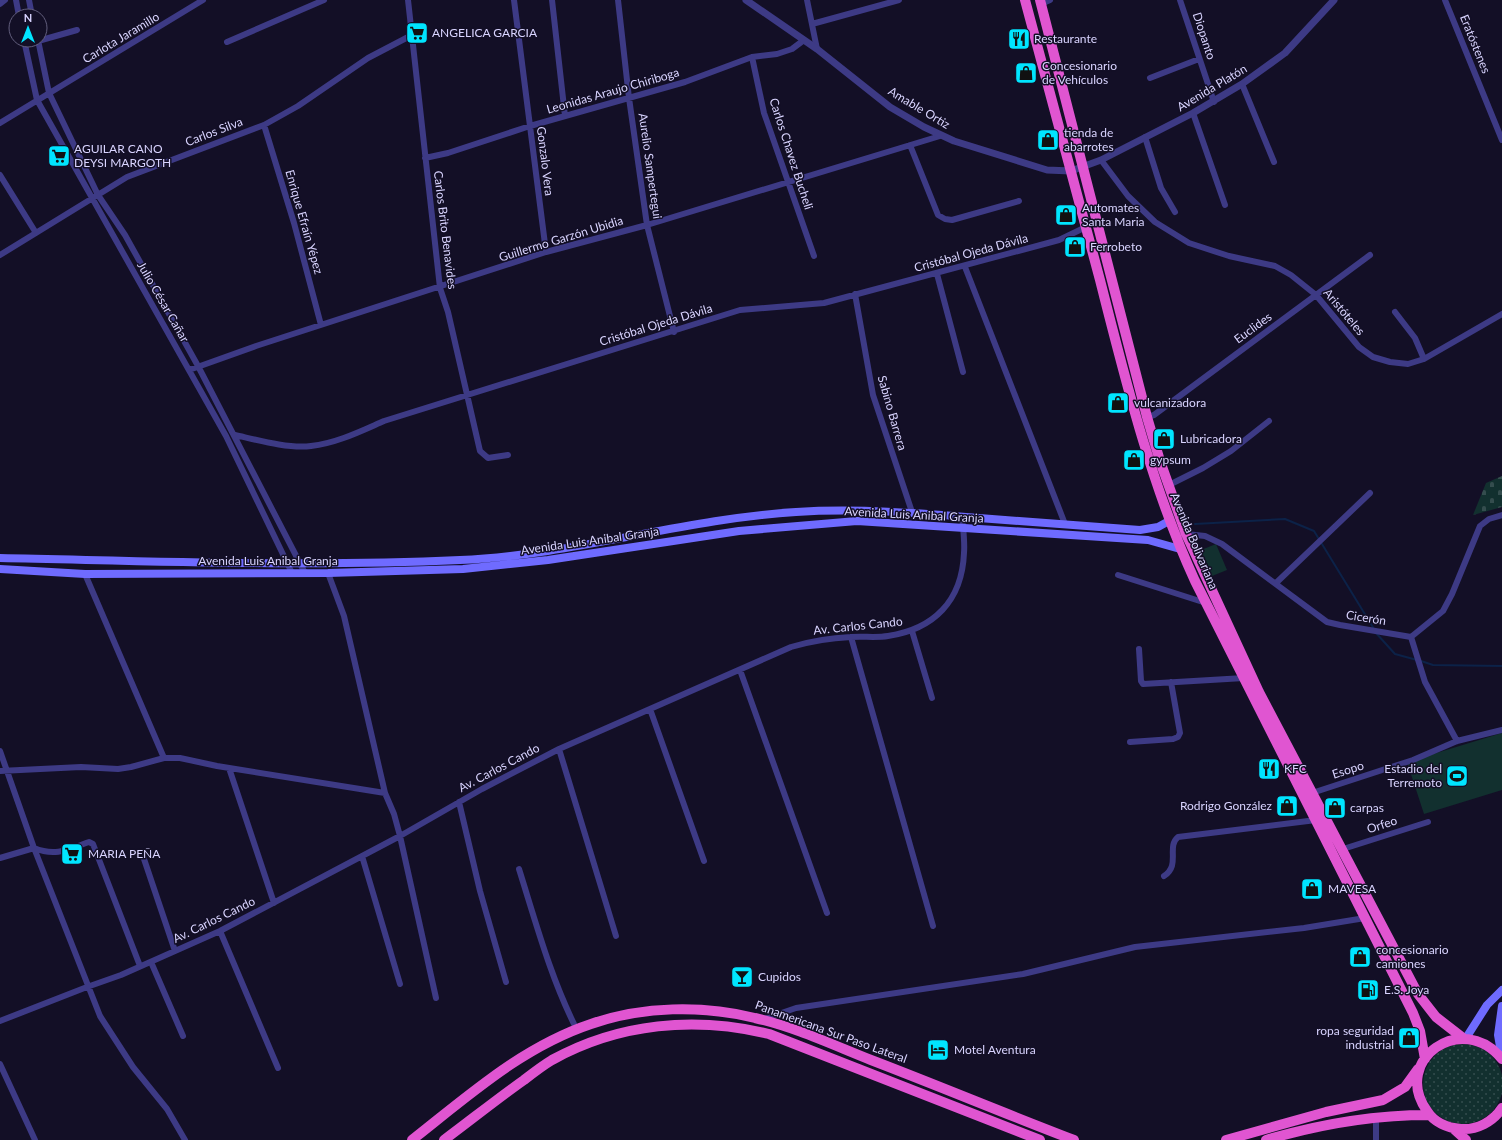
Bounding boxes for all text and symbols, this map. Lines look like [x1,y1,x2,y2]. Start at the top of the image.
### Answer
north arrow [8,8,48,48]
street label: Carlota Jaramillo [80,9,162,66]
street label: Diopanto [1190,10,1219,62]
text: N [24,11,32,24]
street label: Eratóstenes [1457,12,1494,75]
supermarket icon: ANGELICA GARCIA [404,20,430,46]
place label: ANGELICA GARCIA [432,25,538,40]
restaurant icon: Restaurante [1006,26,1032,52]
place label: Restaurante [1034,31,1097,46]
place label: Concesionario de Vehículos [1042,58,1117,87]
shop icon: Concesionario de Vehículos [1013,60,1039,86]
street label: Avenida Platón [1174,61,1249,114]
street label: Leonidas Araujo Chiriboga [545,64,681,117]
street label: Amable Ortiz [886,83,953,132]
street label: Carlos Chavez Bucheli [766,96,817,212]
street label: Aurelio Sampertegui [636,112,665,220]
street label: Carlos Silva [183,114,245,149]
street label: Gonzalo Vera [534,125,557,196]
place label: tienda de abarrotes [1064,125,1114,154]
shop icon: tienda de abarrotes [1035,127,1061,153]
place label: AGUILAR CANO DEYSI MARGOTH [74,141,171,170]
supermarket icon: AGUILAR CANO DEYSI MARGOTH [46,143,72,169]
street label: Enrique Efraín Yépez [282,168,327,276]
street label: Carlos Brito Benavides [431,170,460,290]
place label: Automates Santa Maria [1082,200,1145,229]
shop icon: Automates Santa Maria [1053,202,1079,228]
street label: Guillermo Garzón Ubidia [497,212,625,265]
street label: Cristóbal Ojeda Dávila [912,230,1029,275]
shop icon: Ferrobeto [1062,234,1088,260]
place label: Ferrobeto [1090,239,1142,254]
street label: Julio César Cañar [134,259,193,345]
street label: Aristóteles [1320,285,1368,338]
street label: Cristóbal Ojeda Dávila [598,300,714,349]
street label: Euclides [1231,309,1275,346]
street label: Sabino Barrera [875,374,910,452]
shop icon: vulcanizadora [1105,390,1131,416]
place label: vulcanizadora [1134,395,1206,410]
shop icon: Lubricadora [1151,426,1177,452]
place label: Lubricadora [1180,431,1242,446]
shop icon: gypsum [1121,447,1147,473]
place label: gypsum [1150,452,1191,467]
street label: Avenida Bolivariana [1167,490,1222,591]
street label: Avenida Luis Anibal Granja [844,503,984,526]
street label: Avenida Luis Anibal Granja [520,523,660,558]
street label: Avenida Luis Anibal Granja [198,553,338,568]
street label: Cicerón [1345,607,1387,628]
street label: Av. Carlos Cando [813,613,904,638]
street label: Av. Carlos Cando [456,740,542,795]
restaurant icon: KFC [1256,756,1282,782]
street label: Esopo [1330,757,1366,782]
place label: KFC [1284,761,1307,776]
place label: Estadio del Terremoto [1384,761,1442,790]
sports icon: Estadio del Terremoto [1444,763,1470,789]
shop icon: Rodrigo González [1274,793,1300,819]
shop icon: carpas [1322,795,1348,821]
place label: Rodrigo González [1180,798,1273,813]
place label: carpas [1350,800,1384,815]
street label: Orfeo [1365,813,1399,836]
supermarket icon: MARIA PEÑA [59,841,85,867]
place label: MARIA PEÑA [88,846,161,861]
shop icon: MAVESA [1299,876,1325,902]
place label: MAVESA [1328,881,1377,896]
street label: Av. Carlos Cando [170,893,258,946]
place label: concesionario camiones [1376,942,1449,971]
shop icon: concesionario camiones [1347,944,1373,970]
bar icon: Cupidos [729,964,755,990]
place label: Cupidos [758,969,801,984]
fuel station icon: E.S. Joya [1355,977,1381,1003]
place label: E.S. Joya [1384,982,1429,997]
street label: Panamericana Sur Paso Lateral [753,997,909,1066]
place label: ropa seguridad industrial [1316,1023,1394,1052]
shop icon: ropa seguridad industrial [1396,1025,1422,1051]
hotel icon: Motel Aventura [925,1037,951,1063]
place label: Motel Aventura [954,1042,1036,1057]

